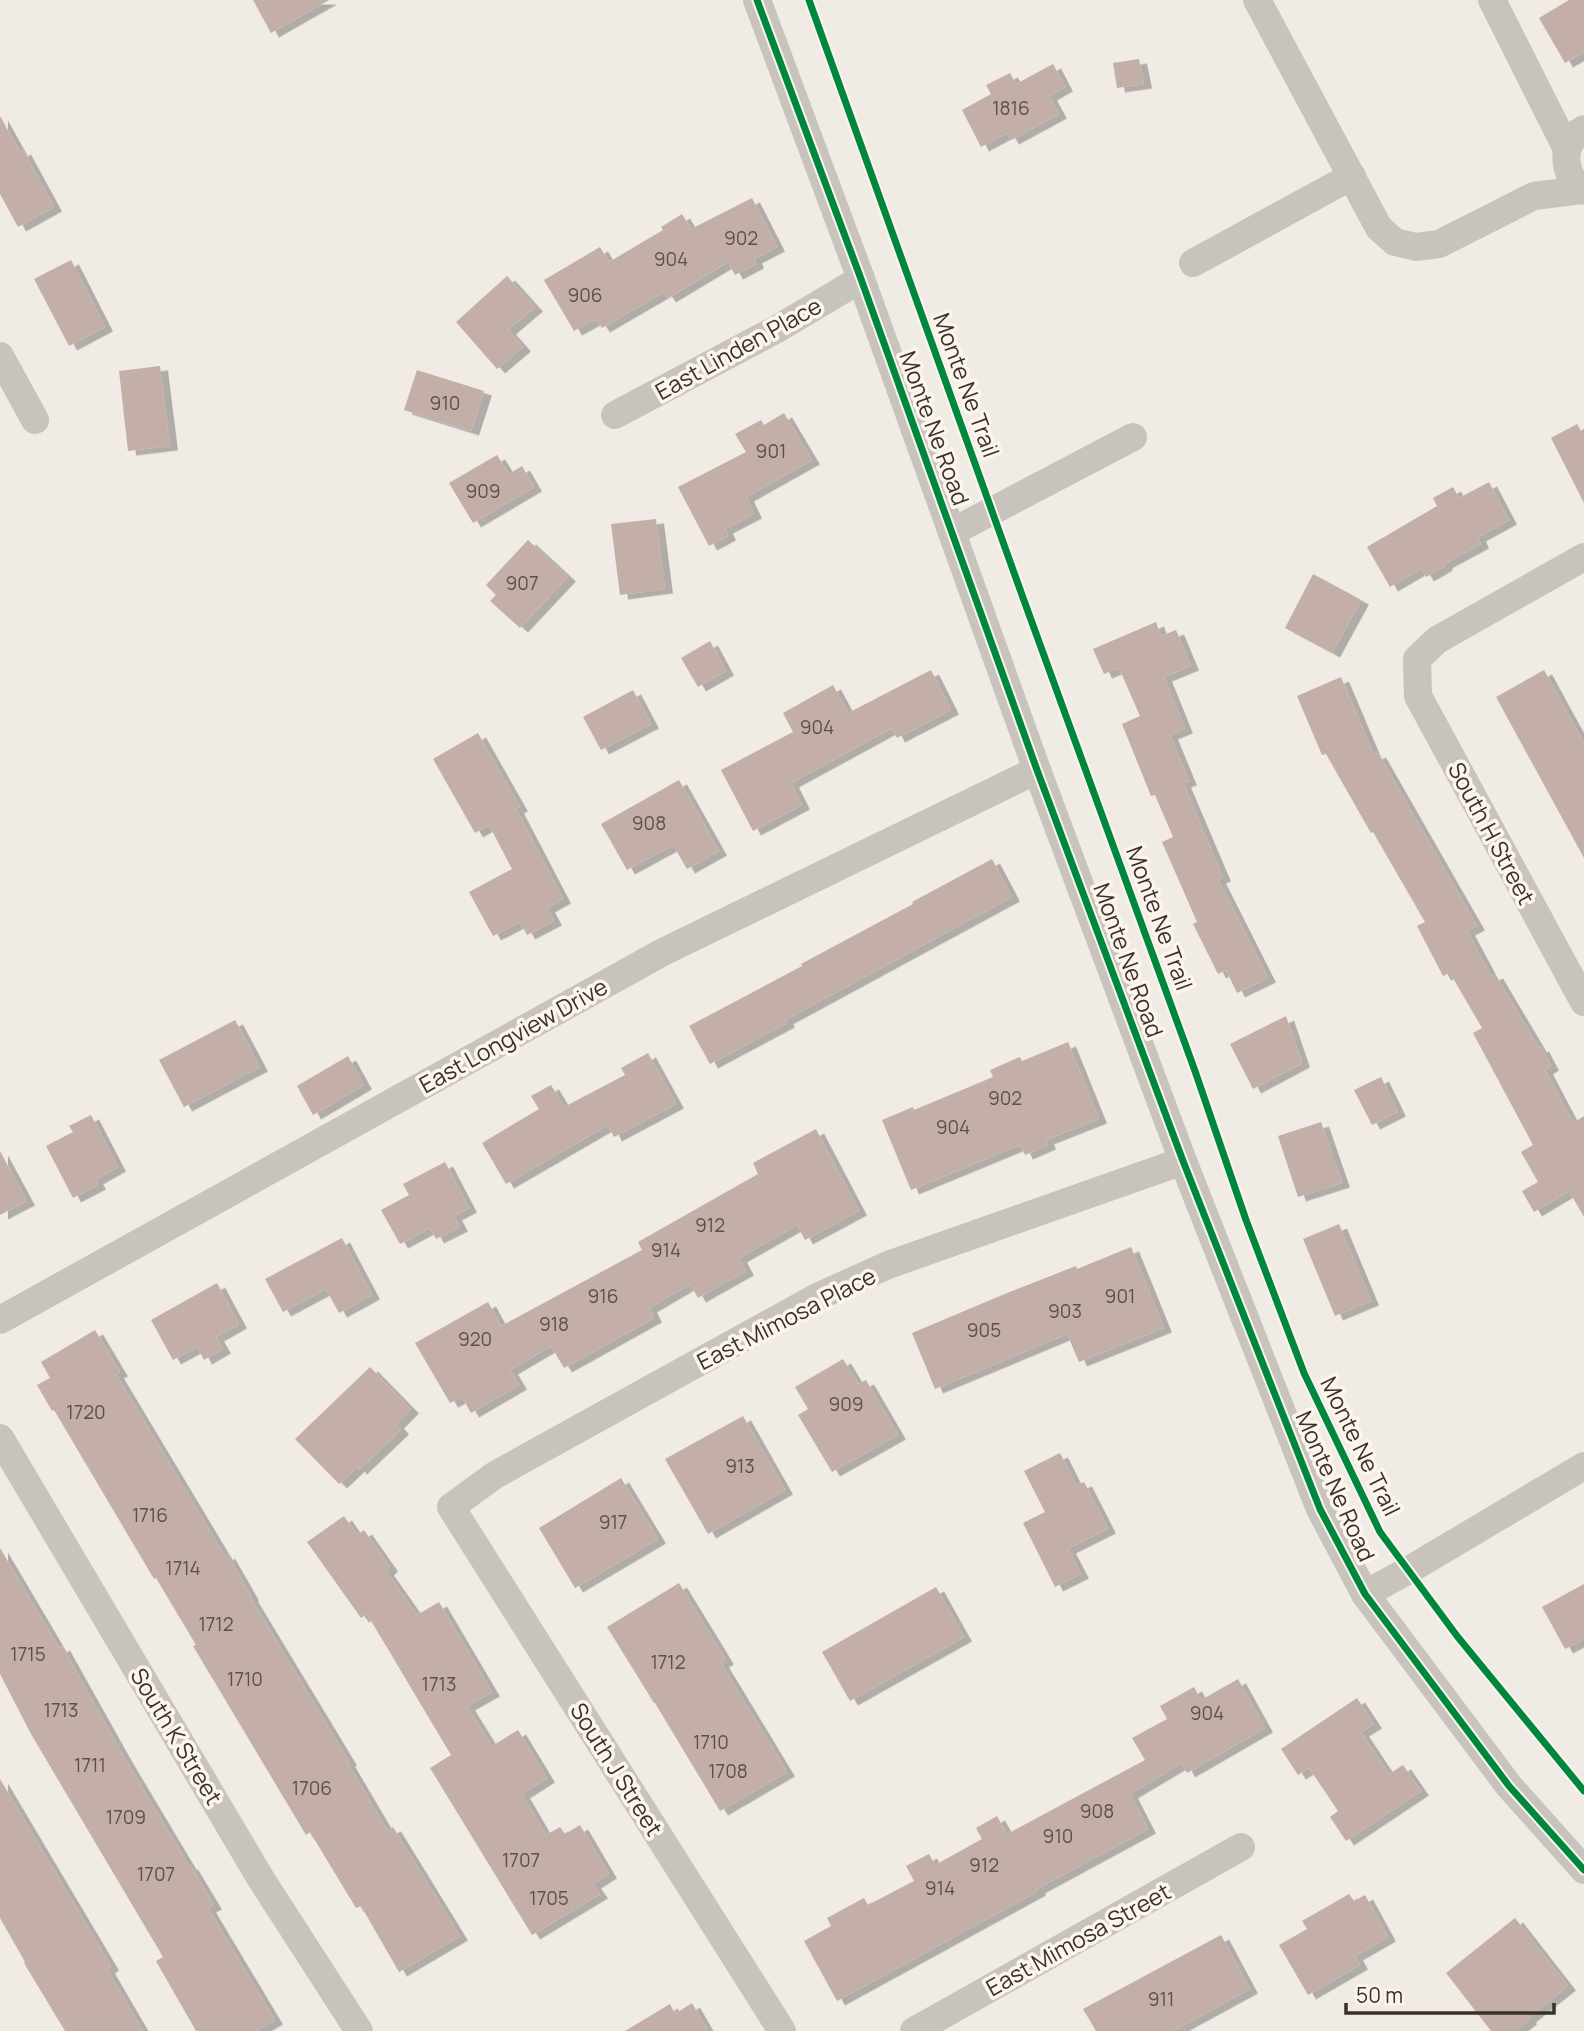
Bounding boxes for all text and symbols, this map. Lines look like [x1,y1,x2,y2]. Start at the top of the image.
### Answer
house number: 1816 [992,95,1030,121]
house number: 902 [724,225,758,251]
house number: 904 [654,246,688,272]
house number: 906 [567,282,603,308]
street label: East Linden Place [649,289,827,407]
street label: Monte Ne Trail [926,309,1008,461]
street label: Monte Ne Road [892,347,978,509]
house number: 910 [430,390,460,416]
house number: 901 [756,438,786,464]
house number: 909 [465,478,501,504]
house number: 907 [506,570,538,596]
house number: 904 [800,714,834,740]
street label: South H Street [1441,756,1543,910]
house number: 908 [632,810,666,836]
street label: Monte Ne Trail [1119,842,1201,994]
street label: Monte Ne Road [1086,879,1172,1041]
street label: East Longview Drive [413,970,613,1100]
house number: 902 [988,1085,1022,1111]
house number: 904 [936,1114,970,1140]
house number: 912 [695,1212,725,1238]
house number: 914 [651,1237,681,1263]
street label: East Mimosa Place [691,1259,881,1377]
house number: 916 [588,1283,619,1309]
house number: 901 [1105,1283,1135,1309]
house number: 903 [1048,1298,1082,1324]
house number: 918 [539,1311,569,1337]
house number: 905 [967,1317,1001,1343]
house number: 920 [458,1326,492,1352]
street label: Monte Ne Trail [1313,1371,1409,1521]
house number: 909 [828,1391,864,1417]
house number: 1720 [66,1399,106,1425]
street label: Monte Ne Road [1288,1406,1384,1566]
house number: 913 [725,1453,755,1479]
house number: 1716 [132,1502,168,1528]
house number: 917 [599,1509,627,1535]
house number: 1714 [165,1555,201,1581]
house number: 1712 [198,1611,234,1637]
house number: 1715 [10,1641,46,1667]
house number: 1712 [650,1649,686,1675]
street label: South K Street [124,1662,230,1810]
house number: 1710 [227,1666,263,1692]
house number: 1713 [422,1671,456,1697]
street label: South J Street [563,1696,671,1842]
house number: 1713 [44,1697,78,1723]
house number: 904 [1190,1700,1224,1726]
house number: 1710 [693,1729,729,1755]
house number: 1711 [74,1752,106,1778]
house number: 1708 [708,1758,748,1784]
house number: 1706 [292,1775,332,1801]
house number: 908 [1080,1798,1114,1824]
house number: 1709 [106,1804,146,1830]
house number: 910 [1043,1823,1073,1849]
house number: 1707 [502,1847,540,1873]
house number: 912 [969,1852,999,1878]
house number: 1707 [137,1861,175,1887]
house number: 914 [925,1875,955,1901]
street label: East Mimosa Street [980,1875,1176,2003]
house number: 1705 [529,1885,569,1911]
scale bar [1346,1972,1554,2016]
text: 50 m [1356,1981,1403,2009]
house number: 911 [1148,1986,1174,2012]

